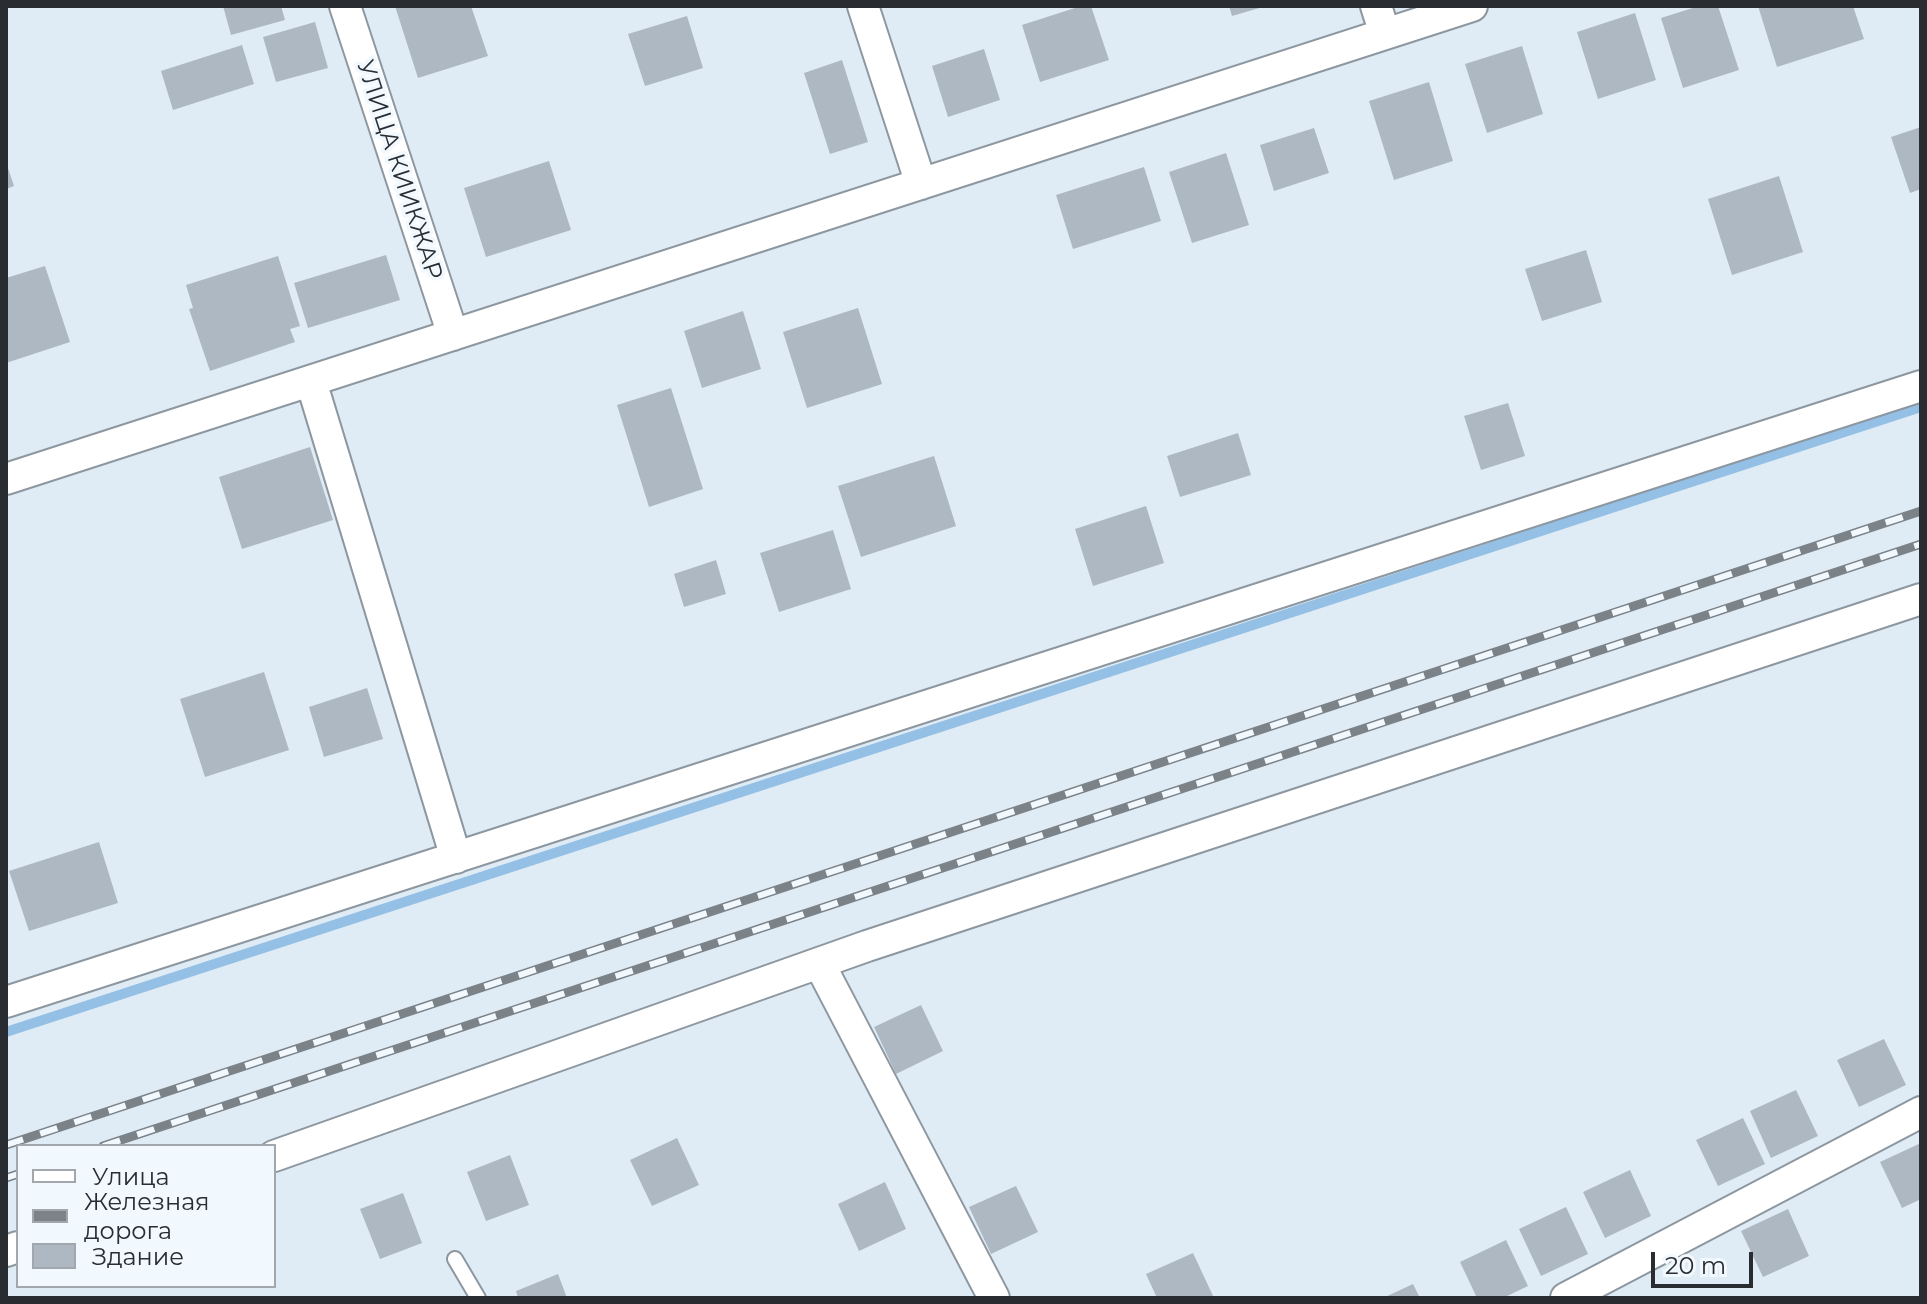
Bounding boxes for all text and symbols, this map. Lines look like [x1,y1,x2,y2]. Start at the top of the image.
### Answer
street label: УЛИЦА КИИКЖАР [350,57,448,283]
legend [16,1144,276,1288]
text: Улица [92,1162,170,1191]
text: Железная дорога [84,1187,210,1245]
scale bar [1655,1236,1757,1286]
text: Здание [92,1242,184,1271]
text: 20 m [1665,1251,1726,1280]

